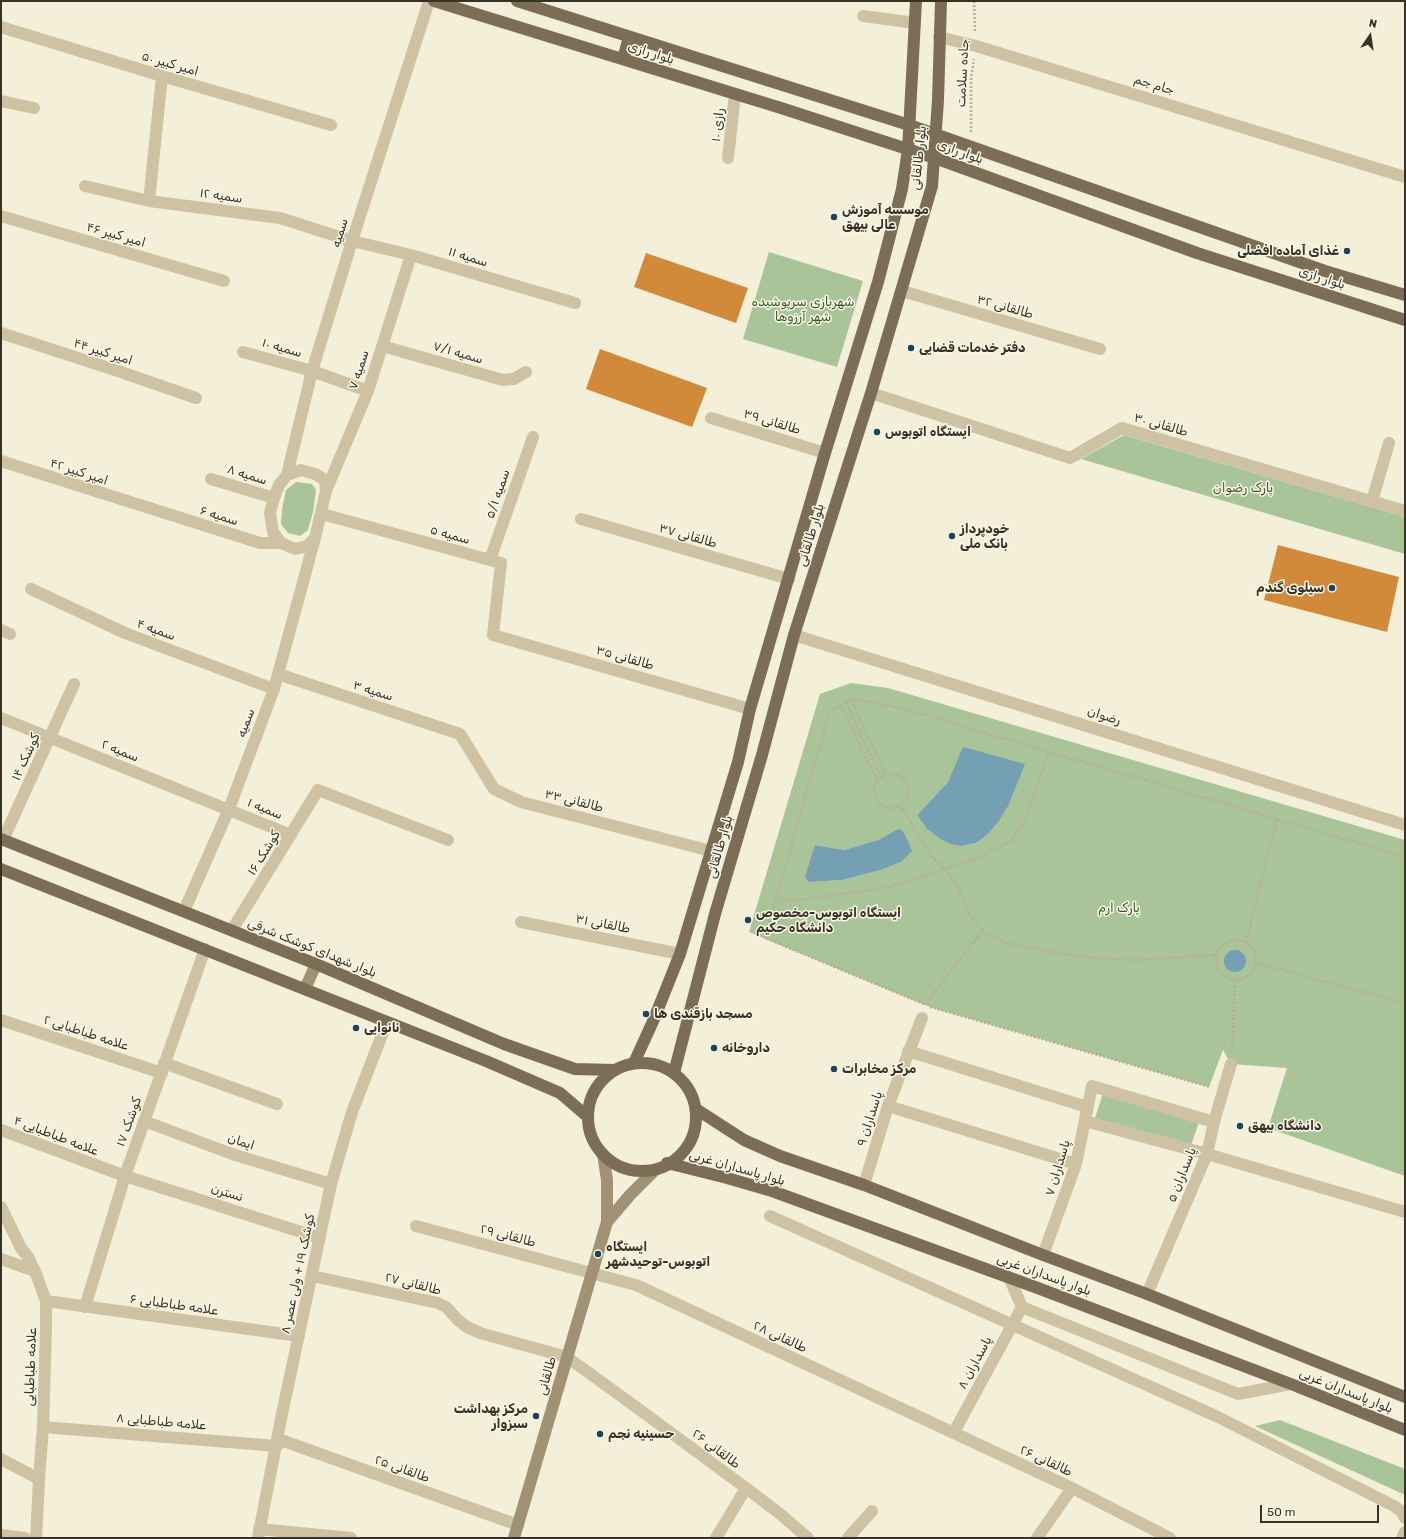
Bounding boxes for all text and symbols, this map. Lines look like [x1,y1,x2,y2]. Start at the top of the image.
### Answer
north arrow [1350,16,1390,56]
text: N [1367,17,1378,31]
street label: بلوار رازی [626,38,676,68]
street label: جاده سلامت [953,38,973,108]
street label: امیر کبیر ۵۰ [140,48,200,80]
street label: جام جم [1132,72,1176,98]
street label: رازی ۱۰ [708,107,728,143]
street label: بلوار طالقانی [908,125,930,191]
street label: بلوار رازی [935,136,985,168]
street label: سمیه ۱۲ [199,185,243,207]
place label: موسسه آموزش عالی بیهق [842,202,929,233]
marker: موسسه آموزش عالی بیهق [829,212,839,222]
street label: سمیه [328,217,352,249]
street label: امیر کبیر ۴۶ [85,219,147,251]
place label: غذای آماده افضلی [1237,243,1339,259]
street label: سمیه ۱۱ [446,244,490,270]
marker: غذای آماده افضلی [1342,246,1352,256]
street label: بلوار رازی [1297,263,1347,293]
street label: طالقانی ۳۲ [975,292,1035,322]
park label: شهربازی سرپوشیده شهر آرزوها [752,294,854,325]
street label: امیر کبیر ۴۴ [72,335,134,369]
street label: سمیه ۱۰ [260,335,304,361]
street label: سمیه ۷/۱ [431,338,485,368]
place label: دفتر خدمات قضایی [919,340,1025,356]
marker: دفتر خدمات قضایی [906,343,916,353]
street label: سمیه ۷ [345,348,373,392]
street label: طالقانی ۳۹ [742,406,802,438]
street label: طالقانی ۳۰ [1132,410,1190,440]
place label: ایستگاه اتوبوس [885,424,971,440]
marker: ایستگاه اتوبوس [872,427,882,437]
street label: امیر کبیر ۴۲ [48,455,110,489]
street label: سمیه ۸ [225,462,269,488]
street label: سمیه ۵/۱ [482,467,514,521]
park label: پارک رضوان [1213,480,1273,496]
street label: بلوار طالقانی [794,502,828,568]
street label: سمیه ۶ [198,503,240,529]
street label: طالقانی ۳۷ [657,520,719,552]
place label: خودپرداز بانک ملی [960,521,1009,552]
street label: سمیه ۵ [428,522,472,548]
marker: خودپرداز بانک ملی [947,531,957,541]
place label: سیلوی گندم [1256,580,1324,596]
marker: سیلوی گندم [1327,583,1337,593]
street label: سمیه ۴ [135,616,177,644]
street label: طالقانی ۳۵ [594,642,656,674]
street label: سمیه ۳ [351,677,395,705]
street label: رضوان [1085,704,1123,728]
street label: سمیه [234,706,258,740]
street label: کوشک ۱۴ [8,731,44,783]
street label: سمیه ۲ [99,736,141,766]
street label: طالقانی ۳۳ [543,786,605,816]
street label: سمیه ۱ [245,795,285,823]
street label: بلوار طالقانی [704,814,736,880]
street label: کوشک ۱۶ [244,828,284,878]
park label: پارک ارم [1098,900,1140,916]
place label: ایستگاه اتوبوس-مخصوص دانشگاه حکیم [756,905,901,936]
street label: طالقانی ۳۱ [574,911,632,937]
street label: بلوار شهدای کوشک شرقی [245,915,379,981]
marker: ایستگاه اتوبوس-مخصوص دانشگاه حکیم [743,915,753,925]
place label: مسجد بازقندی ها [654,1006,752,1022]
marker: مسجد بازقندی ها [641,1009,651,1019]
street label: علامه طباطبایی ۲ [41,1012,131,1054]
place label: نانوایی [364,1020,399,1036]
marker: نانوایی [351,1023,361,1033]
place label: داروخانه [722,1040,770,1056]
marker: داروخانه [709,1043,719,1053]
place label: مرکز مخابرات [842,1061,916,1077]
marker: مرکز مخابرات [829,1064,839,1074]
street label: پاسداران ۹ [854,1089,886,1149]
street label: کوشک ۱۷ [113,1095,145,1149]
street label: علامه طباطبایی ۴ [11,1113,101,1159]
place label: دانشگاه بیهق [1248,1118,1321,1134]
marker: دانشگاه بیهق [1235,1121,1245,1131]
street label: ایمان [226,1130,256,1154]
street label: پاسداران ۷ [1042,1138,1074,1198]
street label: پاسداران ۵ [1164,1145,1200,1205]
street label: بلوار پاسداران غربی [687,1147,787,1189]
street label: نسترن [209,1181,245,1205]
street label: کوشک ۱۹ + ولی عصر ۸ [278,1213,318,1335]
street label: طالقانی ۲۹ [479,1221,537,1251]
place label: ایستگاه اتوبوس-توحیدشهر [606,1239,710,1270]
marker: ایستگاه اتوبوس-توحیدشهر [593,1249,603,1259]
street label: بلوار پاسداران غربی [995,1251,1093,1299]
street label: طالقانی ۲۷ [383,1269,443,1299]
street label: علامه طباطبایی ۶ [129,1291,219,1319]
street label: طالقانی ۲۸ [751,1318,809,1356]
street label: علامه طباطبایی [22,1327,40,1407]
street label: پاسداران ۸ [955,1334,995,1392]
street label: طالقانی [534,1355,560,1397]
street label: بلوار پاسداران غربی [1297,1365,1395,1417]
place label: مرکز بهداشت سبزوار [454,1401,528,1432]
street label: علامه طباطبایی ۸ [115,1410,207,1434]
marker: مرکز بهداشت سبزوار [531,1411,541,1421]
place label: حسینیه نجم [608,1426,675,1442]
street label: طالقانی ۲۶ [689,1426,743,1472]
marker: حسینیه نجم [595,1429,605,1439]
street label: طالقانی ۲۶ [1017,1442,1075,1480]
street label: طالقانی ۲۵ [372,1452,432,1486]
scale bar [1262,1497,1381,1523]
text: 50 m [1267,1505,1295,1519]

